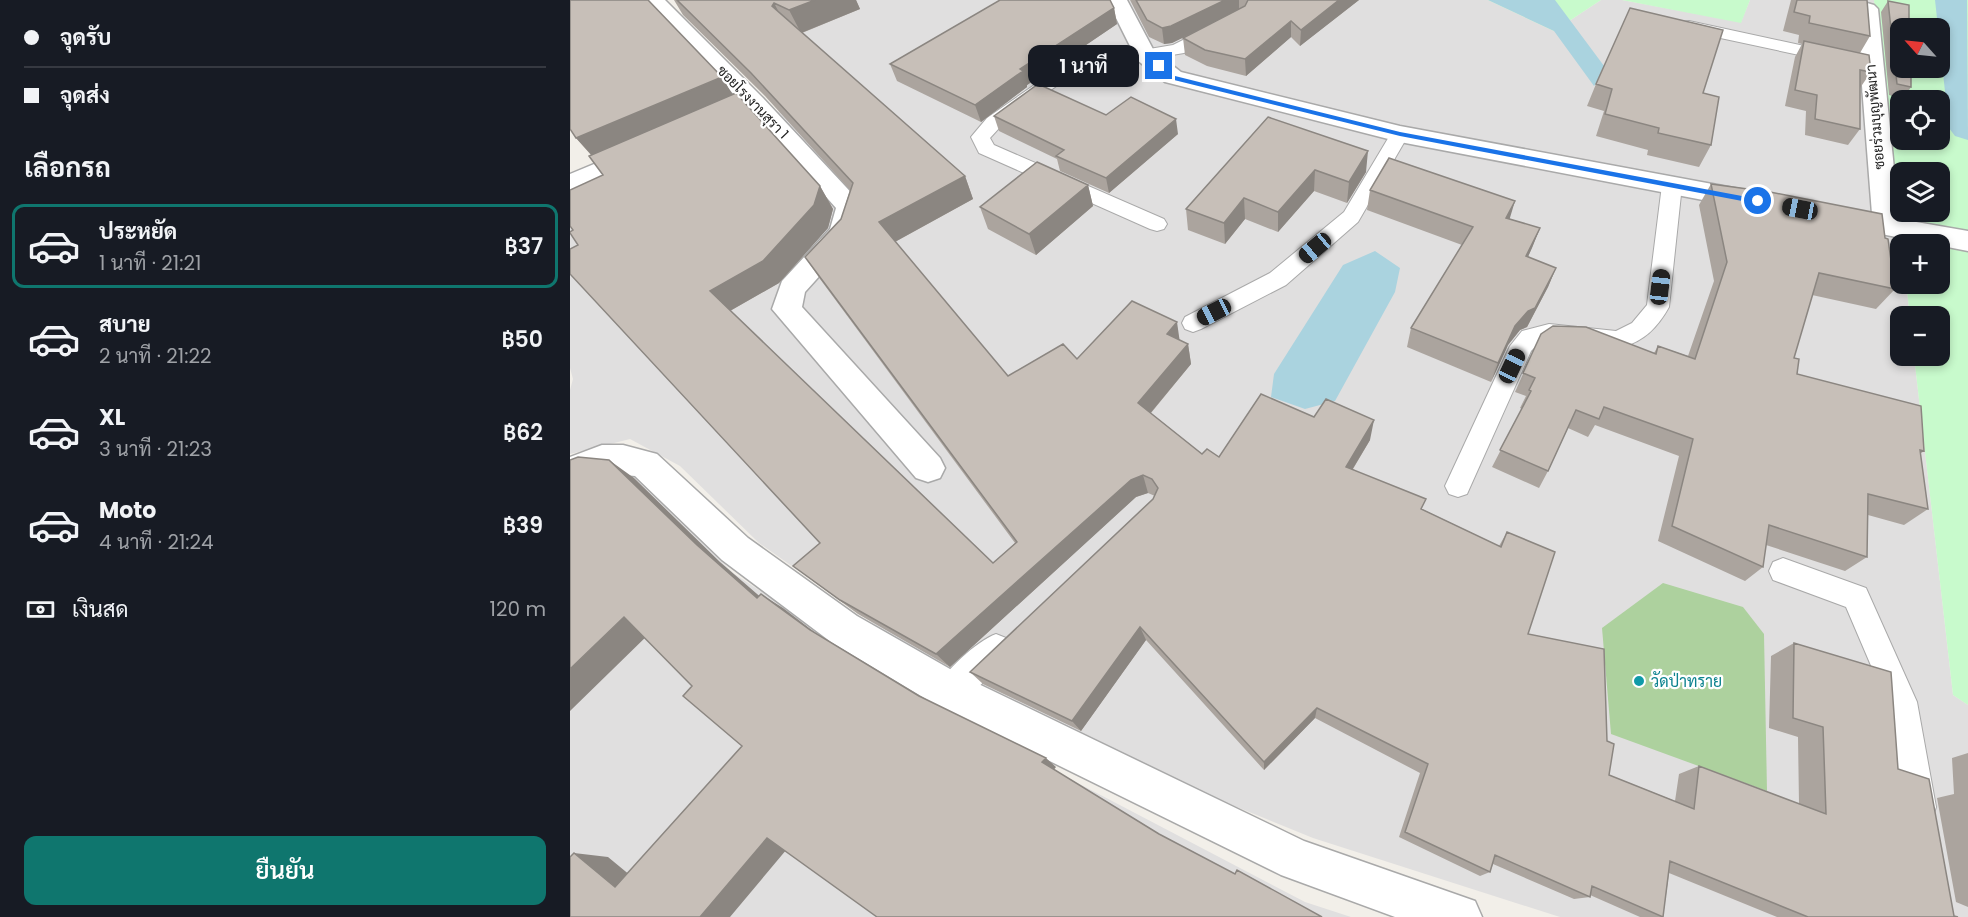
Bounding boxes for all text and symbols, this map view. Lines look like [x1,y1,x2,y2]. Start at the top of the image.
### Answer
north arrow [1890,18,1950,78]
map controls [1890,18,1950,366]
text: จุดรับ [60,22,111,53]
callout: 1 นาที [1027,45,1138,87]
text: 1 นาที [1059,52,1108,80]
route end [1145,52,1172,79]
street label: ซอยโรงงานสุรา 1 [713,61,793,143]
street label: ซอยร่วมบุญพัฒนา [1860,64,1890,170]
text: จุดส่ง [60,80,110,111]
button: locate [1890,90,1950,150]
text: เลือกรถ [24,149,111,186]
button: layers [1890,162,1950,222]
route start [1744,187,1771,214]
car [1781,197,1819,221]
text: ประหยัด [99,216,177,247]
icon: car [27,219,81,273]
car [1295,230,1335,266]
text: ฿37 [505,231,543,262]
button: + [1890,234,1950,294]
text: 1 นาที · 21:21 [99,249,201,277]
car [1649,268,1671,306]
car [1194,296,1234,328]
button: − [1890,306,1950,366]
text: สบาย [99,309,151,340]
icon: car [27,312,81,366]
text: ฿50 [501,324,543,355]
text: 2 นาที · 21:22 [99,342,212,370]
car [1496,346,1528,386]
text: XL [99,402,125,433]
icon: car [27,405,81,459]
text: ฿62 [503,417,543,448]
text: 3 นาที · 21:23 [99,435,212,463]
text: Moto [99,495,156,526]
icon: car [27,498,81,552]
text: ฿39 [503,510,543,541]
text: 4 นาที · 21:24 [99,528,214,556]
icon: cash [24,593,57,626]
text: เงินสด [72,594,129,625]
text: 120 m [490,595,546,623]
place label: วัดป่าทราย [1651,670,1722,693]
marker: วัดป่าทราย [1632,674,1646,688]
button: ยืนยัน [24,836,546,905]

